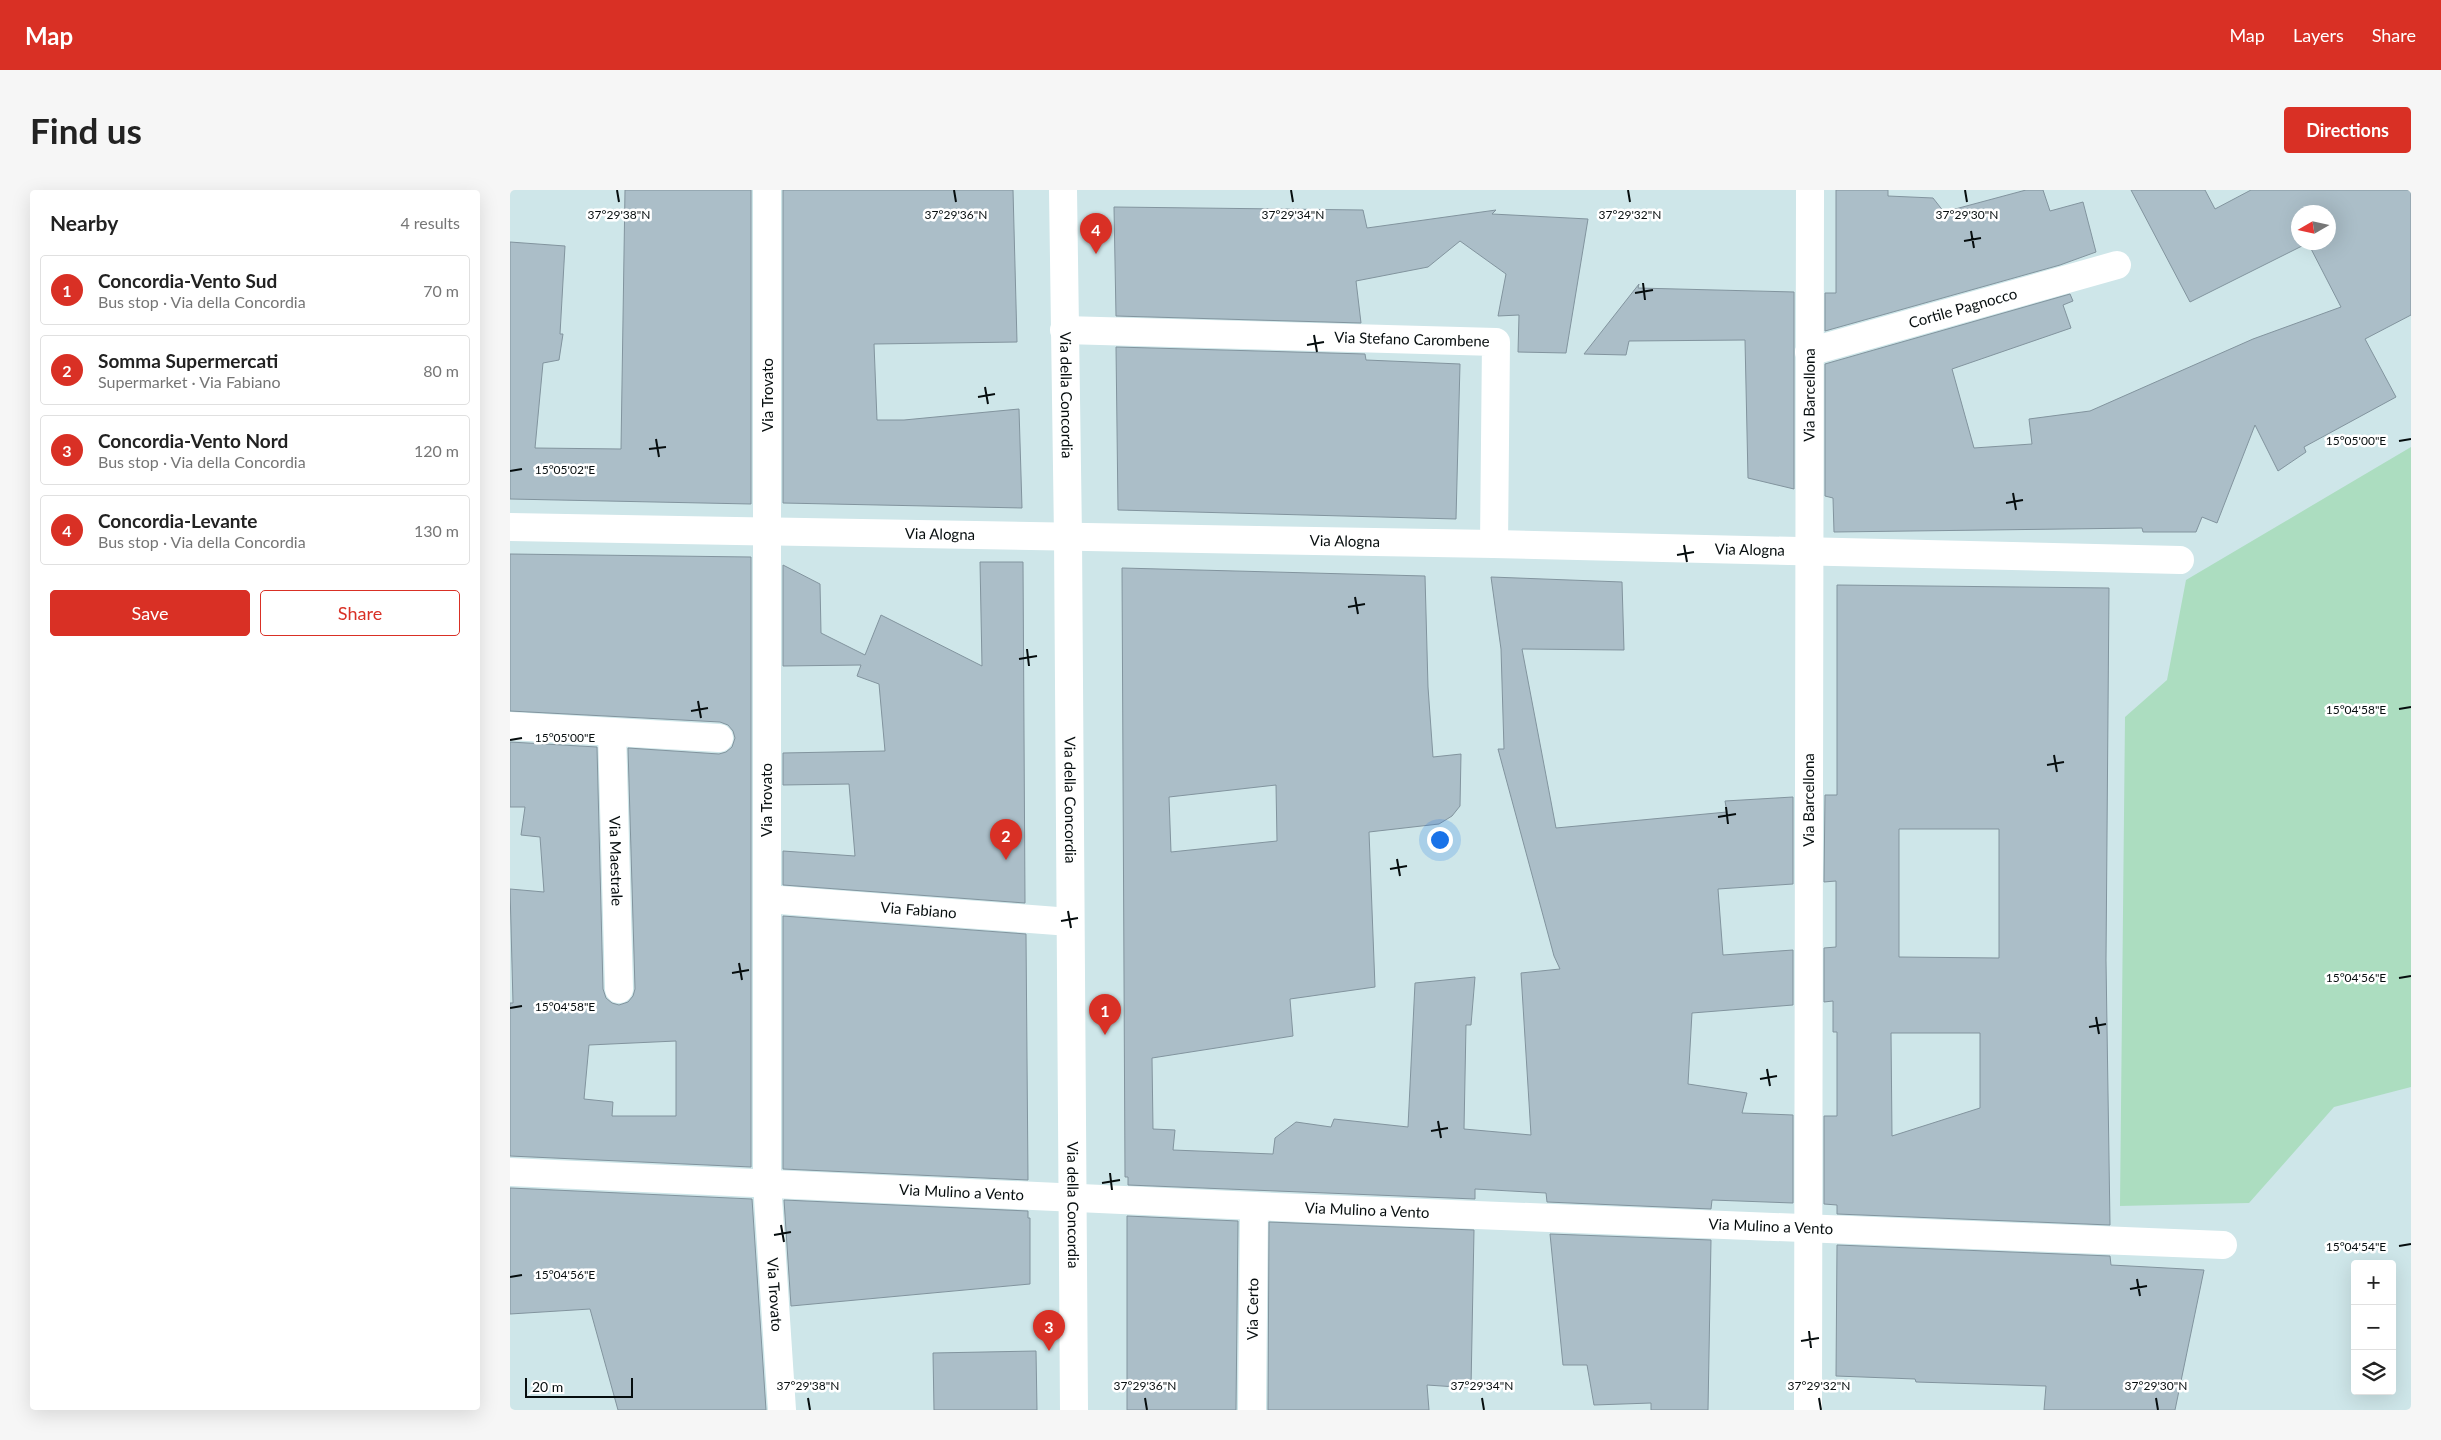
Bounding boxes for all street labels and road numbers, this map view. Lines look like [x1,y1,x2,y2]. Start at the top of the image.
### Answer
street label: Cortile Pagnocco [1906,284,2019,331]
street label: Via Stefano Carombene [1334,328,1490,350]
street label: Via della Concordia [1057,331,1077,458]
street label: Via Barcellona [1800,348,1818,442]
street label: Via Trovato [758,358,776,432]
street label: Via Alogna [905,524,975,543]
street label: Via Alogna [1310,531,1380,550]
street label: Via Alogna [1714,539,1785,559]
street label: Via della Concordia [1061,736,1080,863]
street label: Via Barcellona [1799,753,1817,847]
street label: Via Trovato [757,763,775,837]
street label: Via Maestrale [606,816,627,906]
street label: Via Fabiano [880,898,957,921]
street label: Via della Concordia [1064,1141,1083,1268]
street label: Via Mulino a Vento [899,1180,1024,1203]
street label: Via Mulino a Vento [1304,1198,1430,1221]
street label: Via Mulino a Vento [1708,1214,1834,1237]
street label: Via Trovato [764,1257,787,1332]
street label: Via Certo [1243,1278,1261,1340]

